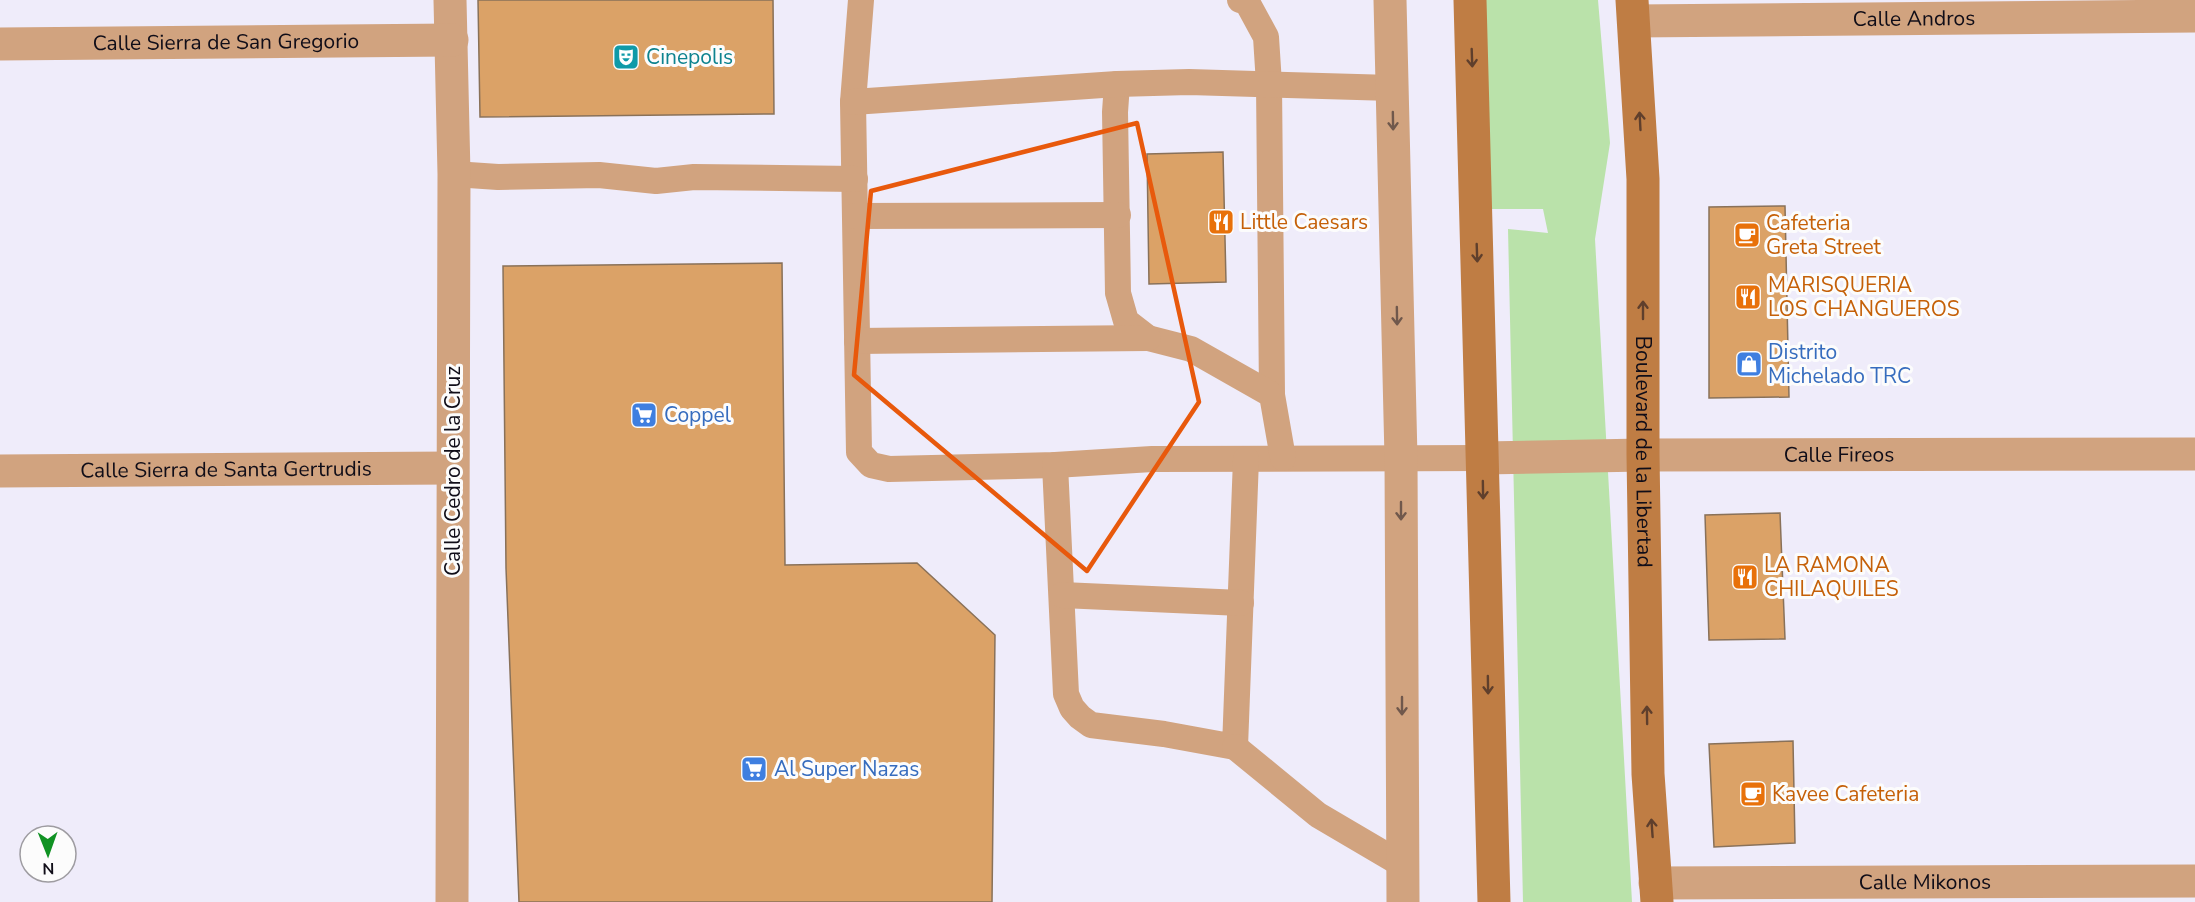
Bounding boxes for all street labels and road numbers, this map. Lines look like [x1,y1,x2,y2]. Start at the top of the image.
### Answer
street label: Calle Andros [1853,4,1975,33]
street label: Calle Sierra de San Gregorio [93,27,359,57]
street label: Boulevard de la Libertad [1629,336,1659,568]
street label: Calle Cedro de la Cruz [439,366,467,576]
street label: Calle Fireos [1784,441,1894,469]
street label: Calle Sierra de Santa Gertrudis [80,455,372,484]
street label: Calle Mikonos [1859,868,1991,896]

